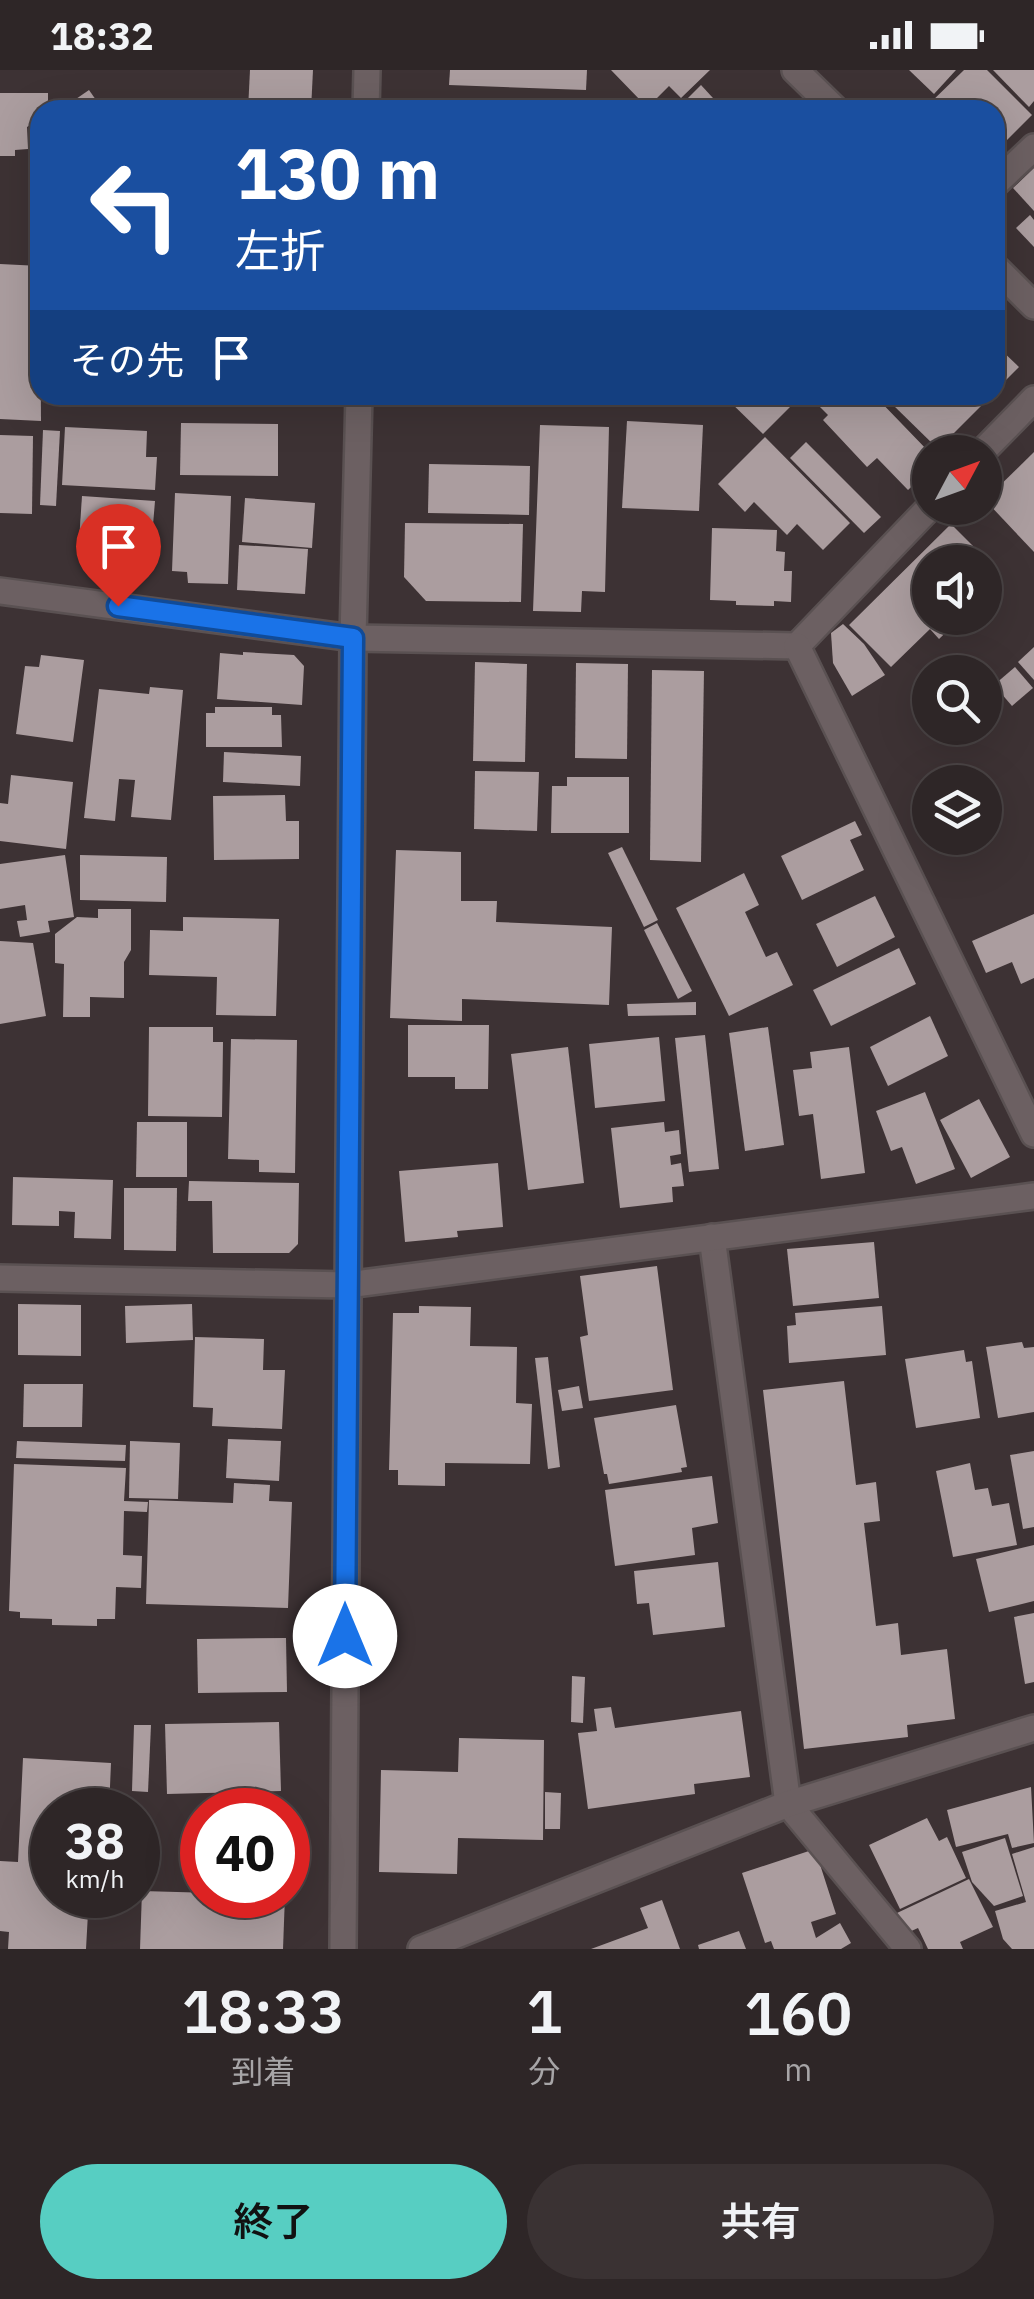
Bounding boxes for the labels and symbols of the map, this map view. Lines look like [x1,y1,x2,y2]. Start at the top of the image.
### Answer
north arrow [912,435,1002,525]
pin [76,504,161,607]
position arrow [293,1584,397,1688]
speed limit sign: 40 [180,1788,310,1918]

